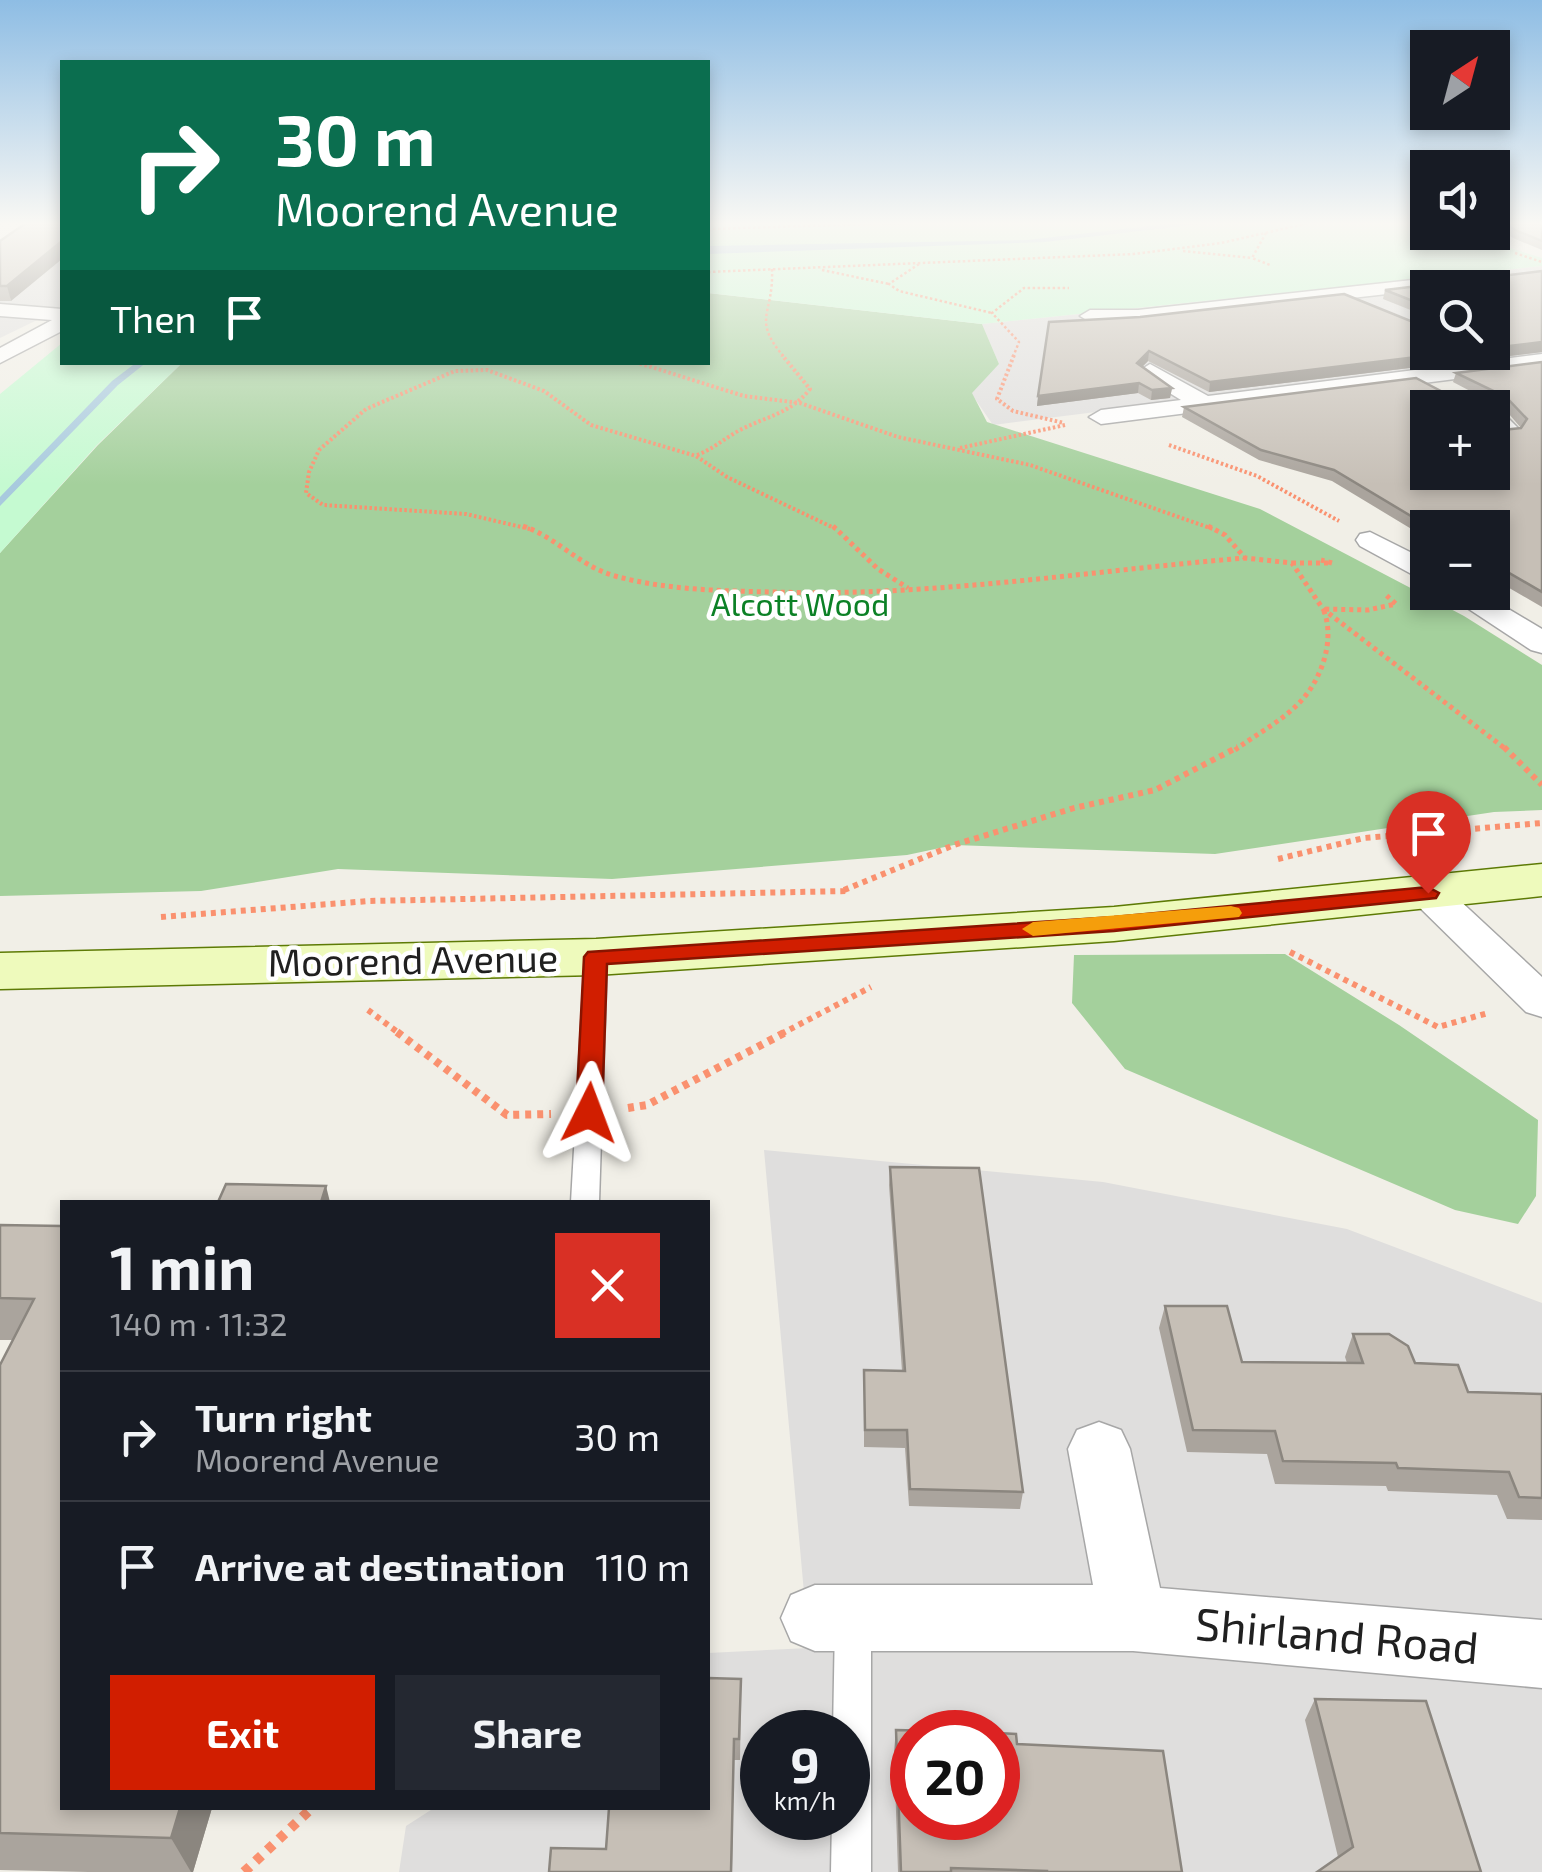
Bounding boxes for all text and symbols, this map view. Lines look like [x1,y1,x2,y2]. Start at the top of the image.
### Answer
north arrow [1410,30,1510,130]
map controls [1410,30,1510,610]
text: 30 m [275,96,436,180]
icon: right [110,100,240,230]
button: sound [1410,150,1510,250]
text: Moorend Avenue [275,181,619,235]
button: search [1410,270,1510,370]
icon: arrive [217,290,272,345]
text: Then [110,295,197,341]
button: + [1410,390,1510,490]
button: − [1410,510,1510,610]
park label: Alcott Wood [711,584,889,622]
pin [1386,791,1471,894]
icon: arrive [1401,806,1456,861]
street label: Moorend Avenue [267,933,559,985]
position arrow [537,1061,641,1165]
text: 1 min [110,1230,254,1302]
button: close [555,1233,660,1338]
text: 140 m · 11:32 [110,1304,288,1342]
text: Turn right [195,1394,372,1440]
icon: right [110,1409,165,1464]
text: 30 m [574,1413,660,1459]
text: Moorend Avenue [195,1440,440,1478]
icon: arrive [110,1539,165,1594]
text: Arrive at destination [195,1543,565,1589]
text: 110 m [595,1543,690,1589]
street label: Shirland Road [1193,1595,1481,1673]
button: Exit [110,1675,375,1790]
button: Share [395,1675,660,1790]
speed limit sign: 20 [890,1710,1020,1840]
text: 9 [790,1733,820,1793]
text: km/h [774,1785,836,1815]

